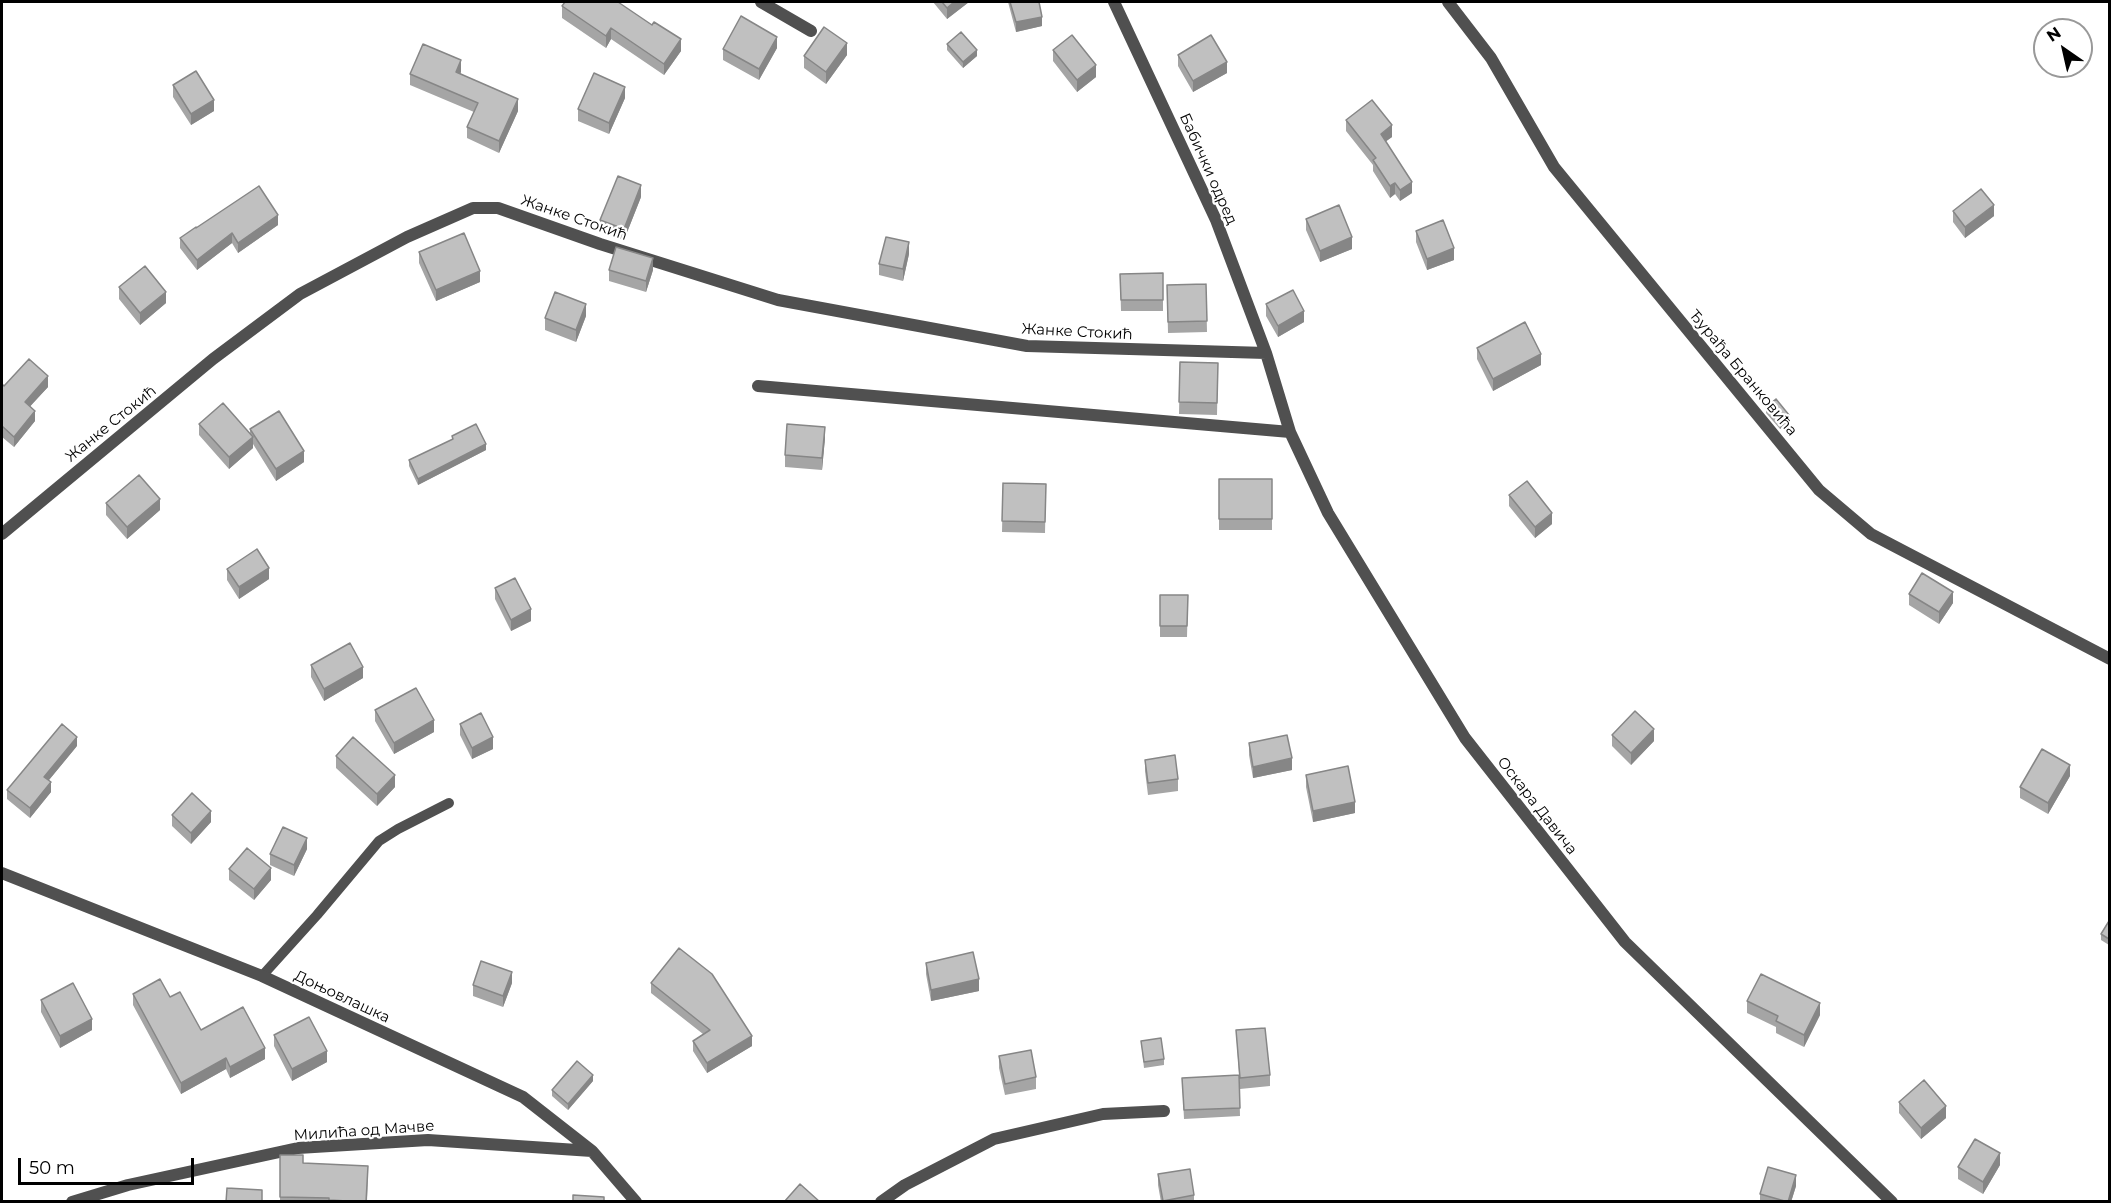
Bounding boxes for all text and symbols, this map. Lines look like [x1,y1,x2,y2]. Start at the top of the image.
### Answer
north arrow [2033,18,2093,78]
text: N [2043,23,2064,46]
street label: Бабички одред [1175,110,1241,228]
street label: Жанке Стокић [518,191,630,245]
street label: Ђурађа Бранковића [1685,306,1801,440]
street label: Жанке Стокић [1021,320,1133,344]
street label: Жанке Стокић [62,382,160,466]
street label: Оскара Давича [1493,753,1581,859]
street label: Доњовлашка [291,967,393,1027]
street label: Милића од Мачве [293,1117,435,1145]
scale bar [21,1146,196,1184]
text: 50 m [29,1157,75,1179]

